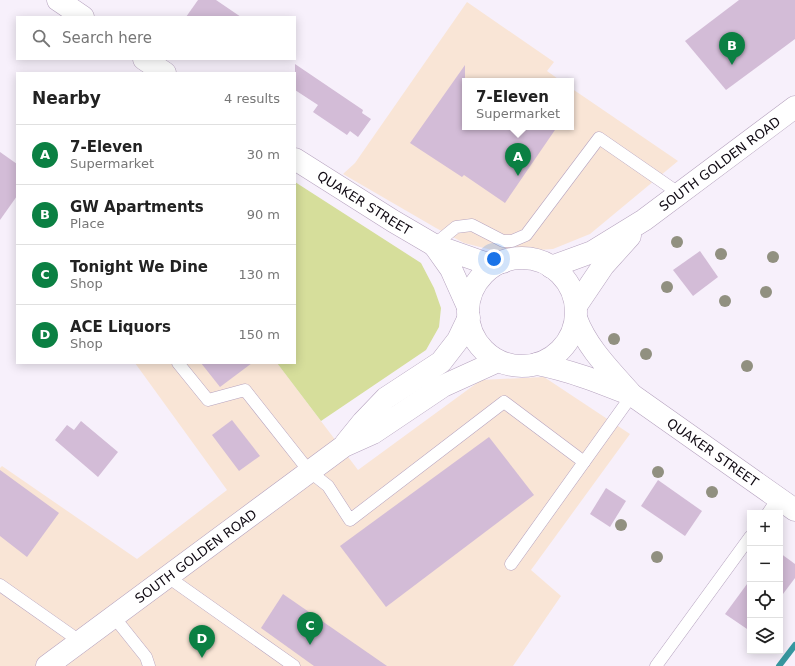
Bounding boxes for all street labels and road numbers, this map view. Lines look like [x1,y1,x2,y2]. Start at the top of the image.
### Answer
street label: SOUTH GOLDEN ROAD [656,114,783,214]
street label: QUAKER STREET [314,168,414,238]
street label: QUAKER STREET [664,415,761,490]
street label: SOUTH GOLDEN ROAD [132,506,260,606]

